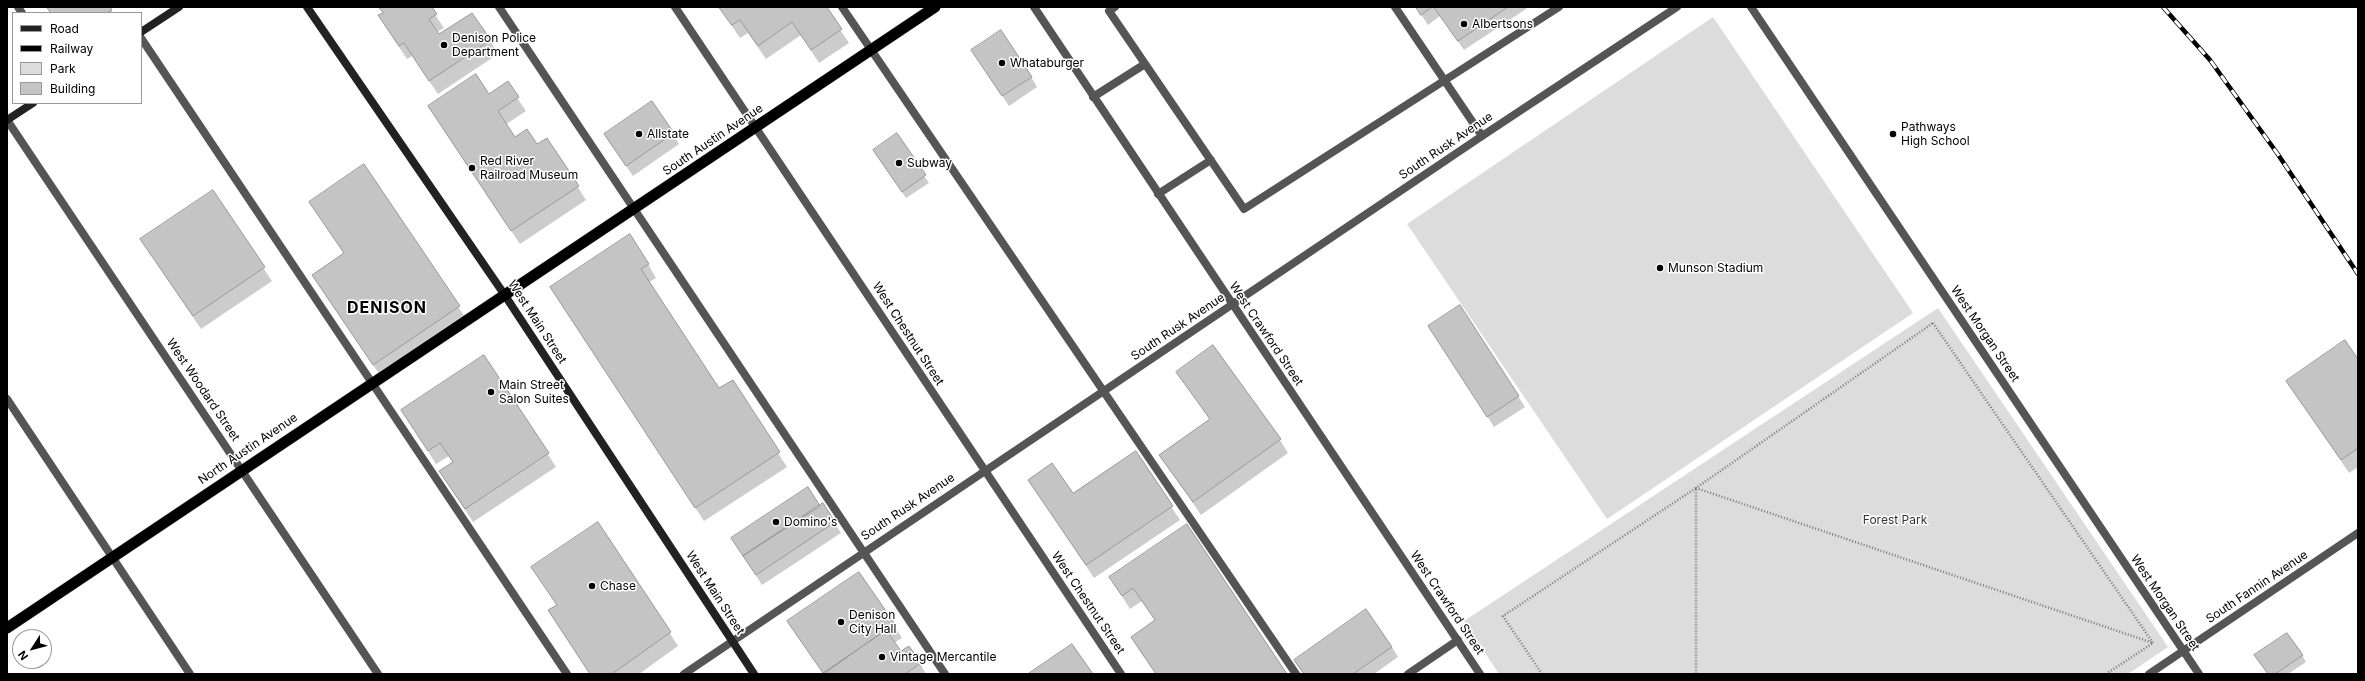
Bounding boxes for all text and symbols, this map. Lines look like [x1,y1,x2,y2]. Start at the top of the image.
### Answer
legend [12,12,142,104]
place label: Albertsons [1472,17,1533,31]
marker: Albertsons [1459,19,1469,29]
text: Road [50,21,79,36]
place label: Denison Police Department [452,31,536,59]
marker: Denison Police Department [439,40,449,50]
text: Railway [50,41,93,56]
place label: Whataburger [1010,56,1084,70]
marker: Whataburger [997,58,1007,68]
text: Park [50,61,76,76]
text: Building [50,81,95,96]
street label: South Austin Avenue [660,101,766,179]
street label: South Rusk Avenue [1397,109,1495,183]
place label: Pathways High School [1901,120,1970,148]
place label: Allstate [647,127,689,141]
marker: Allstate [634,129,644,139]
marker: Pathways High School [1888,129,1898,139]
place label: Red River Railroad Museum [480,154,578,182]
place label: Subway [907,156,952,170]
marker: Subway [894,158,904,168]
marker: Red River Railroad Museum [467,163,477,173]
place label: Munson Stadium [1668,261,1763,275]
marker: Munson Stadium [1655,263,1665,273]
street label: West Main Street [505,278,569,366]
street label: West Crawford Street [1226,279,1306,389]
street label: West Chestnut Street [869,280,947,388]
street label: West Morgan Street [1948,283,2022,385]
street label: South Rusk Avenue [1129,290,1227,364]
district label: DENISON [347,298,427,318]
street label: West Woodard Street [163,336,243,444]
place label: Main Street Salon Suites [499,378,569,406]
marker: Main Street Salon Suites [486,387,496,397]
street label: North Austin Avenue [196,410,300,488]
street label: South Rusk Avenue [859,470,957,544]
park label: Forest Park [1863,513,1927,527]
place label: Domino's [784,515,837,529]
marker: Domino's [771,517,781,527]
street label: West Crawford Street [1407,548,1487,658]
street label: South Fannin Avenue [2203,548,2311,626]
street label: West Main Street [683,549,747,637]
street label: West Chestnut Street [1048,549,1128,657]
street label: West Morgan Street [2128,552,2202,654]
place label: Chase [600,579,636,593]
marker: Chase [587,581,597,591]
place label: Denison City Hall [849,608,896,636]
marker: Denison City Hall [836,617,846,627]
north arrow [12,629,52,669]
text: N [15,648,31,663]
place label: Vintage Mercantile [890,650,996,664]
marker: Vintage Mercantile [877,652,887,662]

